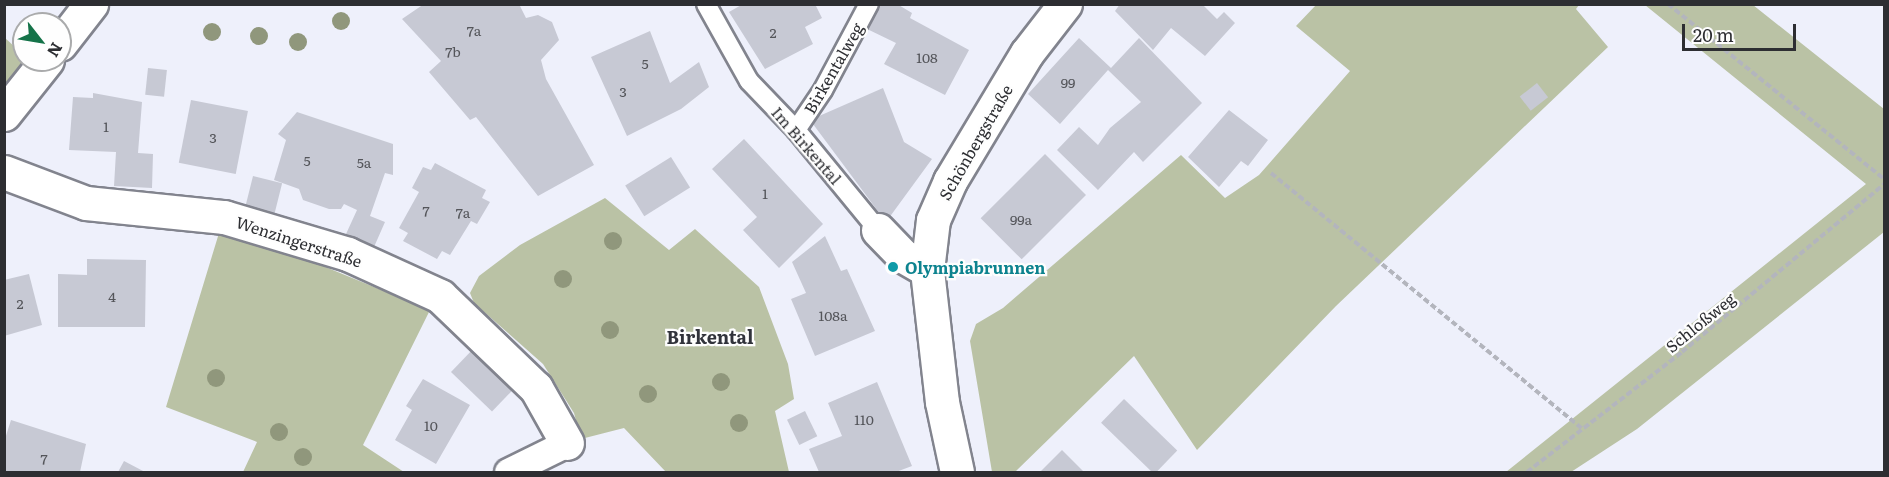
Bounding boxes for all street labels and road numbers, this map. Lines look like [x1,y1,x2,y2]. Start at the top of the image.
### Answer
street label: Birkentalweg [799,19,867,117]
street label: Schönbergstraße [934,81,1016,203]
street label: Im Birkental [768,102,846,188]
street label: Wenzingerstraße [234,212,364,270]
street label: Schloßweg [1661,288,1739,356]

